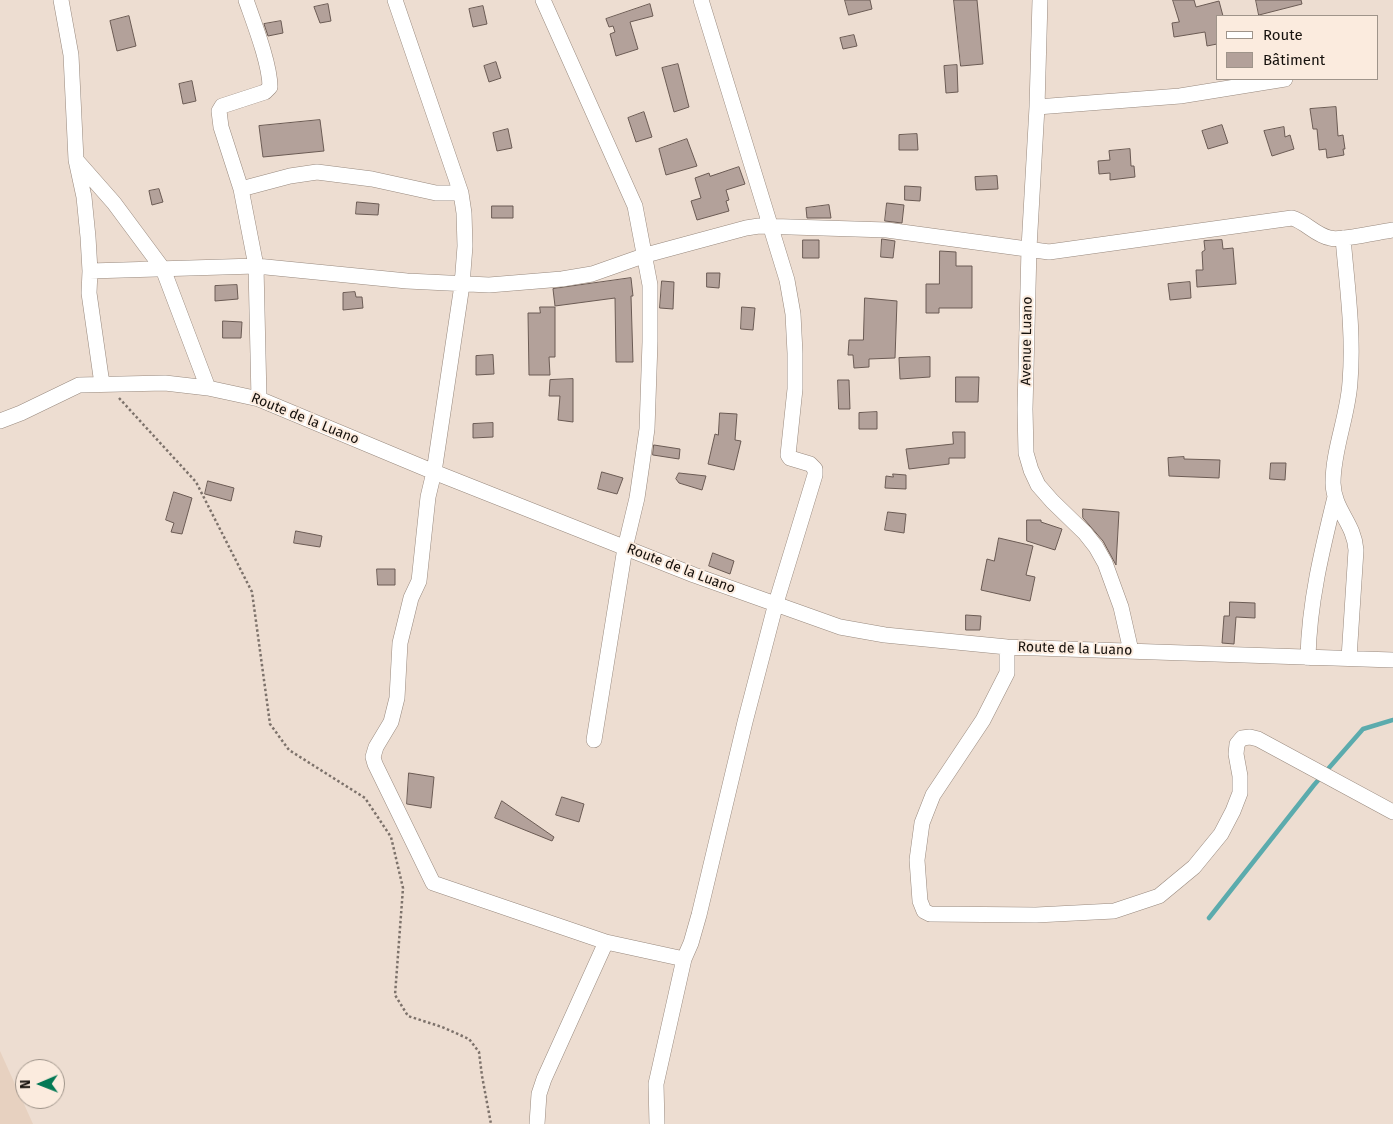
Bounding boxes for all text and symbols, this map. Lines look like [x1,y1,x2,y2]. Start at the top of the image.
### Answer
legend [1216,15,1378,80]
text: Route [1263,26,1303,44]
text: Bâtiment [1263,51,1325,69]
street label: Avenue Luano [1018,296,1036,386]
street label: Route de la Luano [249,390,361,448]
street label: Route de la Luano [624,541,738,597]
street label: Route de la Luano [1017,639,1133,659]
north arrow [15,1059,65,1109]
text: N [17,1079,34,1089]

